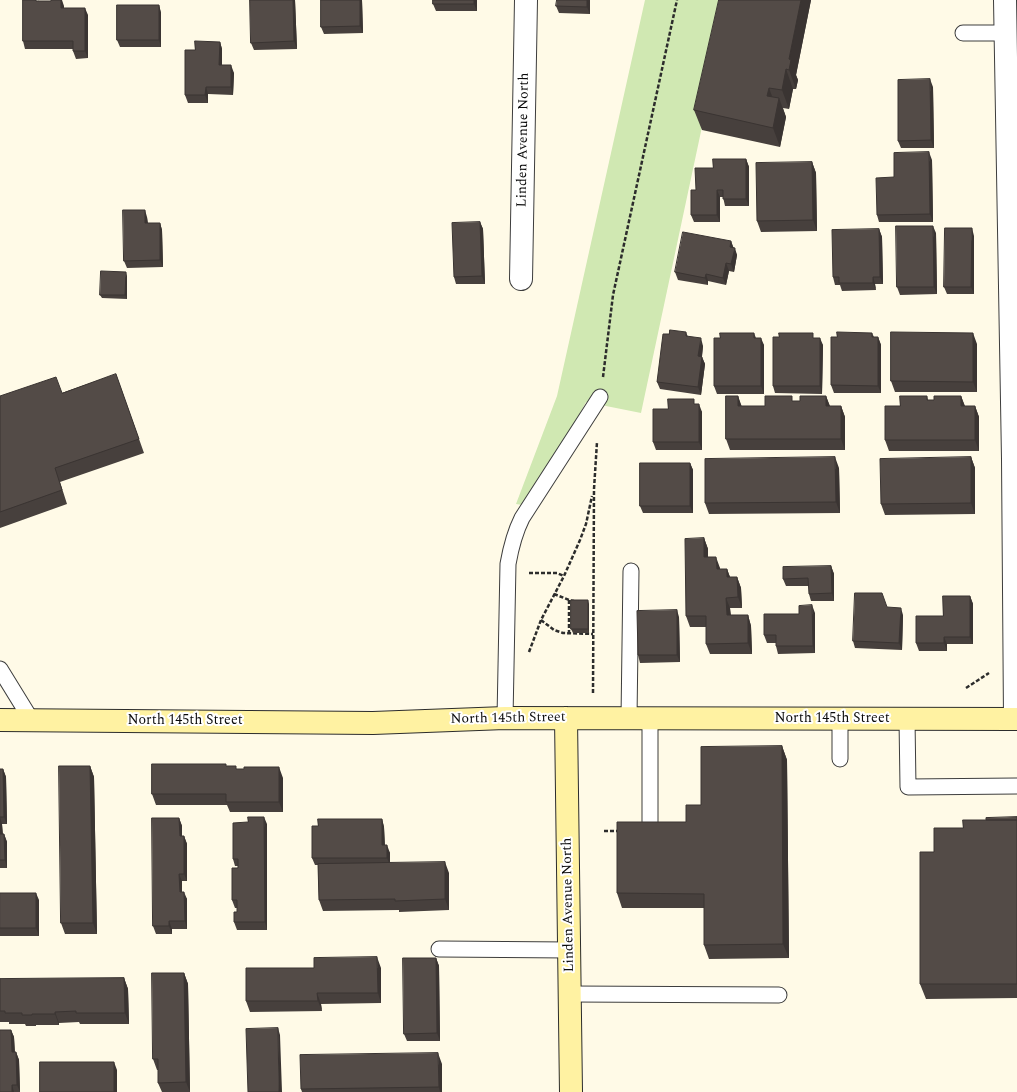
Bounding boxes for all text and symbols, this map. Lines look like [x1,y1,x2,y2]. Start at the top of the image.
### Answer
street label: Linden Avenue North [514,72,534,208]
street label: North 145th Street [450,710,566,728]
street label: North 145th Street [774,711,890,727]
street label: North 145th Street [127,713,243,729]
street label: Linden Avenue North [559,837,579,973]

